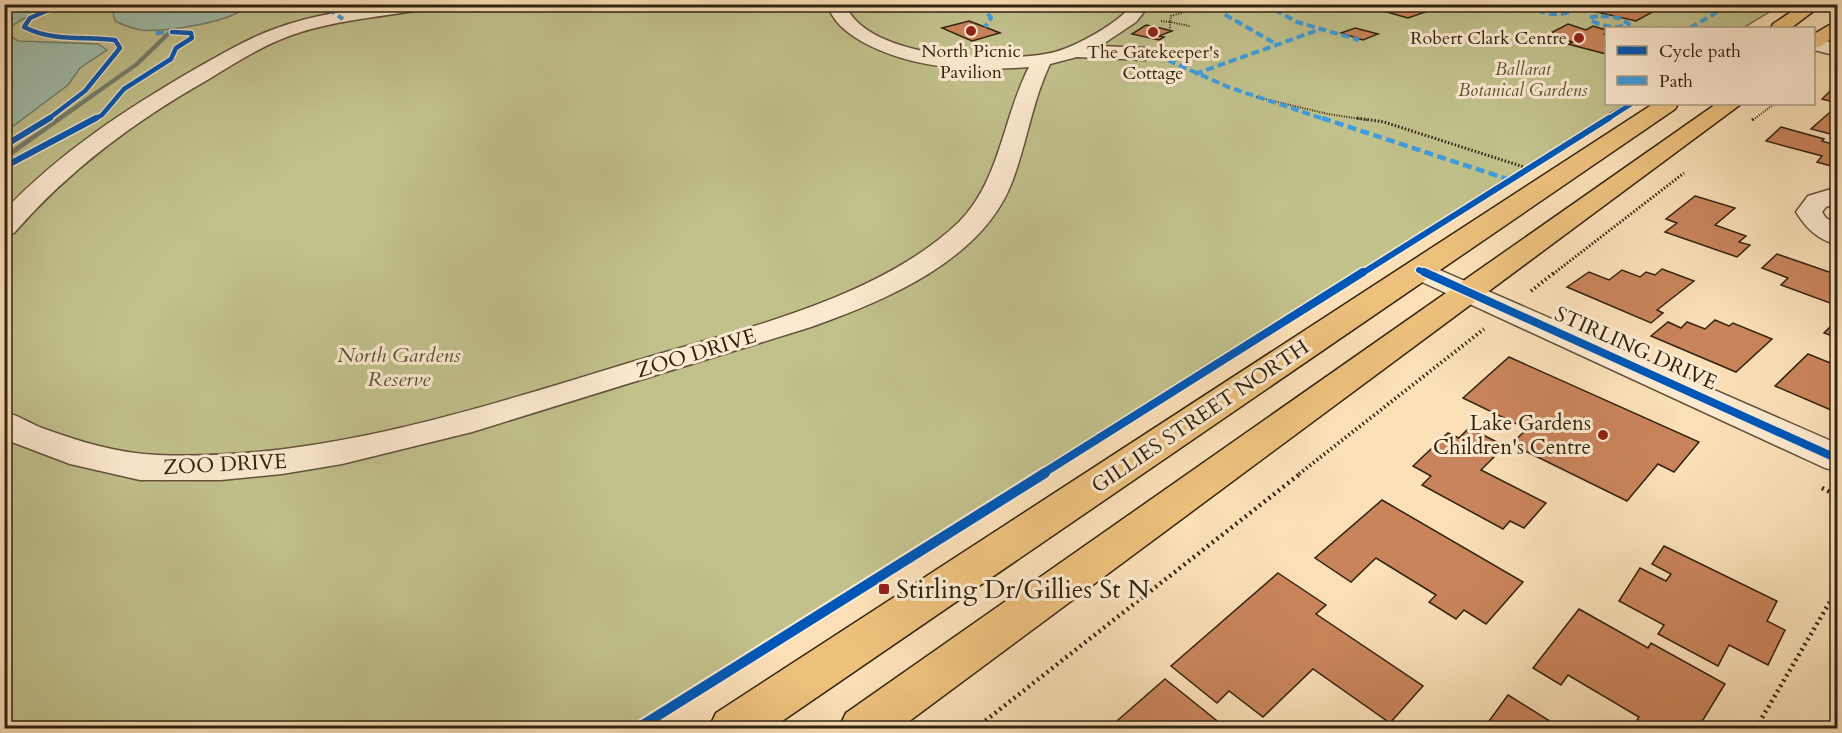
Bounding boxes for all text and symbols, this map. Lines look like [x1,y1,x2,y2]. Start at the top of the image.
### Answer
marker: North Picnic Pavilion [964,24,978,38]
marker: The Gatekeeper's Cottage [1146,25,1160,39]
place label: Robert Clark Centre [1410,26,1567,51]
legend [1605,27,1815,105]
marker: Robert Clark Centre [1572,31,1586,45]
place label: North Picnic Pavilion [921,39,1021,85]
text: Cycle path [1659,39,1741,64]
place label: The Gatekeeper's Cottage [1087,40,1219,86]
park label: Ballarat Botanical Gardens [1458,57,1588,103]
text: Path [1659,69,1693,94]
street label: STIRLING DRIVE [1550,300,1722,397]
street label: ZOO DRIVE [633,321,760,385]
street label: GILLIES STREET NORTH [1086,333,1315,500]
park label: North Gardens Reserve [337,341,461,394]
place label: Lake Gardens Children's Centre [1433,409,1591,462]
marker: Lake Gardens Children's Centre [1596,428,1610,442]
street label: ZOO DRIVE [162,447,288,482]
place label: Stirling Dr/Gillies St N [896,572,1150,607]
marker: Stirling Dr/Gillies St N [877,582,891,596]

